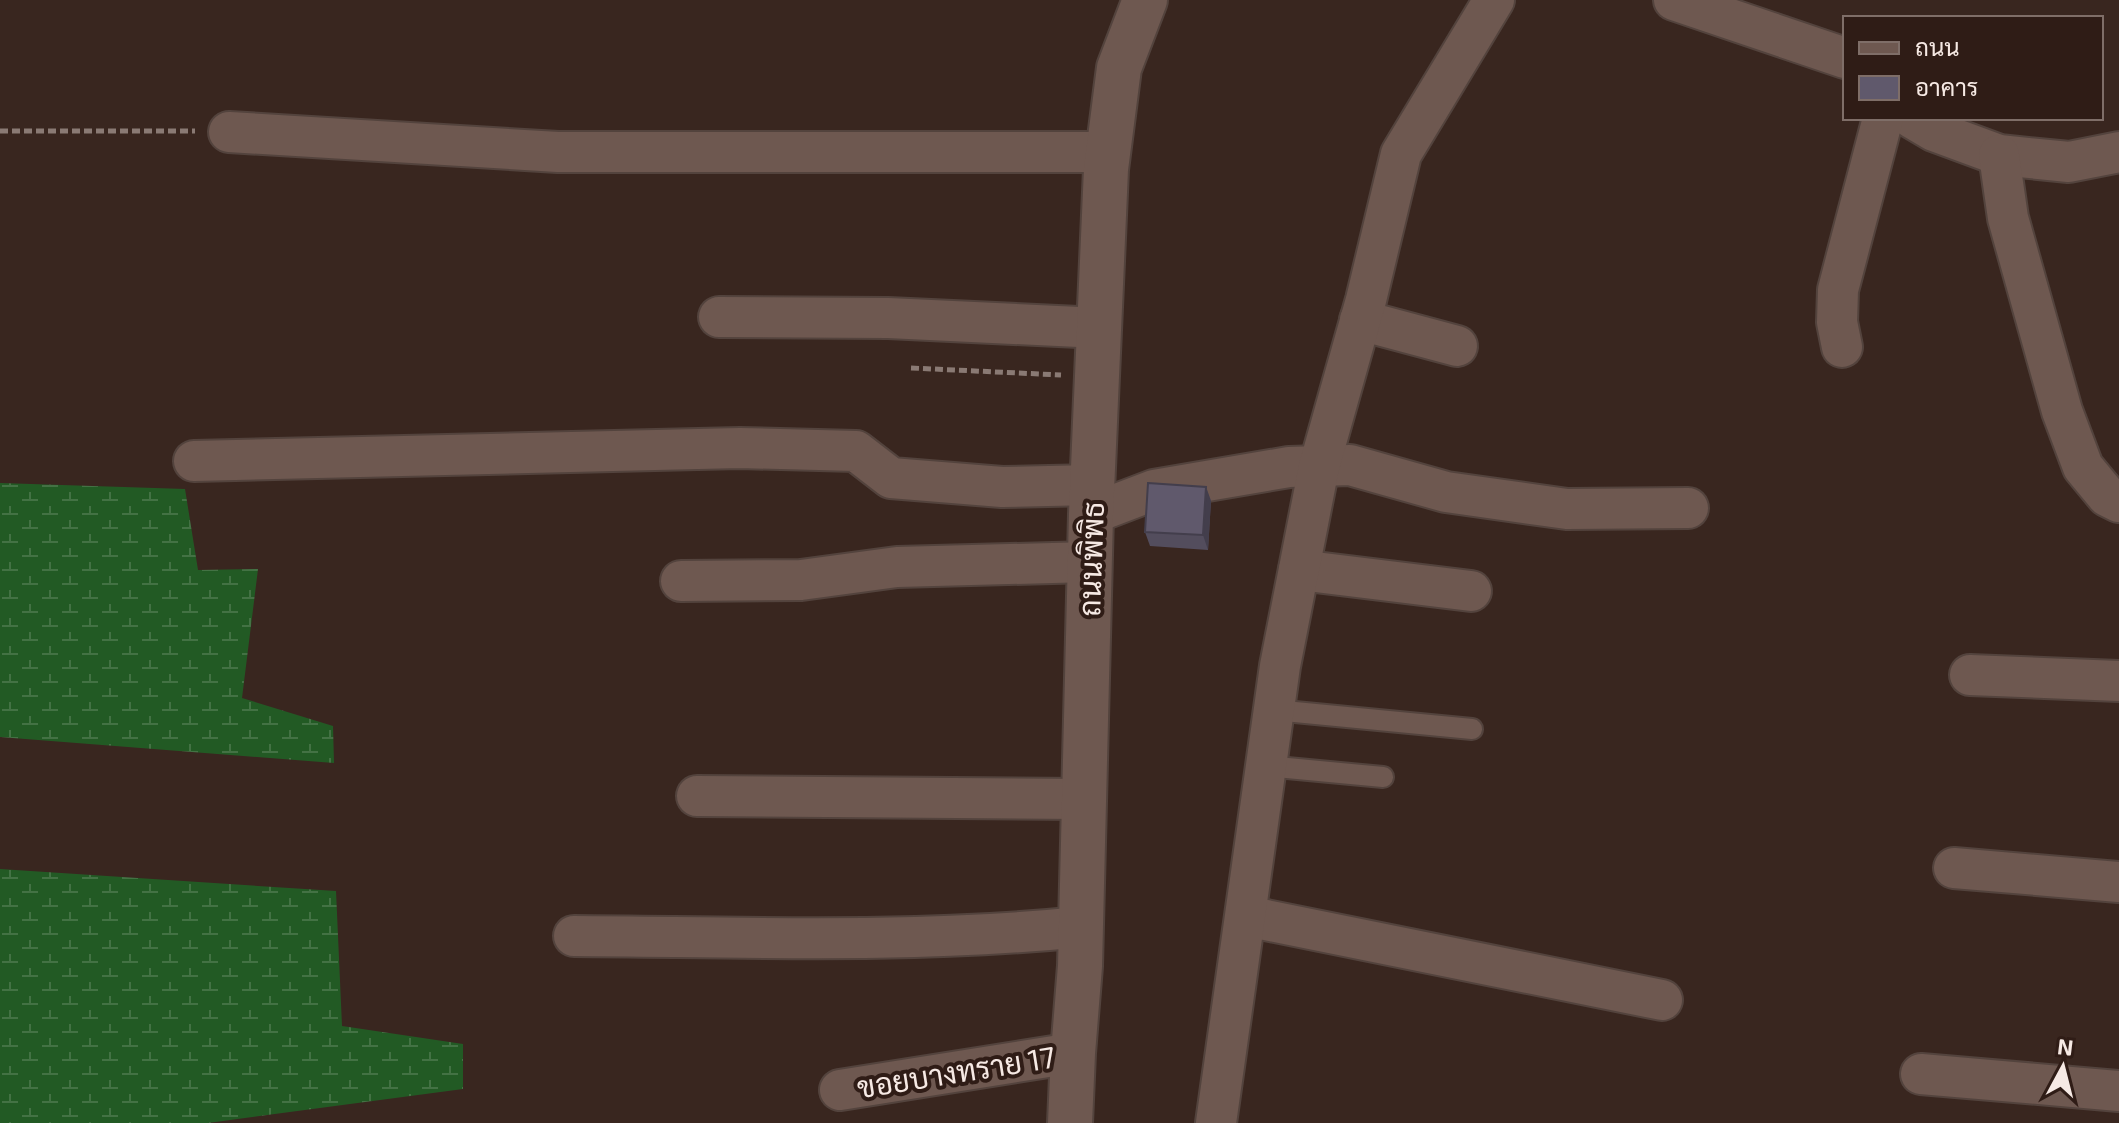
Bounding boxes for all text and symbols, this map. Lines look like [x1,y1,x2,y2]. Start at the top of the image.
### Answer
legend [1843,16,2103,120]
text: ถนน [1915,32,1960,61]
text: อาคาร [1915,72,1978,101]
street label: ถนนพิพิธ [1070,501,1110,617]
north arrow [2023,1027,2103,1107]
text: N [2056,1032,2075,1060]
street label: ขอยบางทราย 17 [854,1038,1058,1104]

